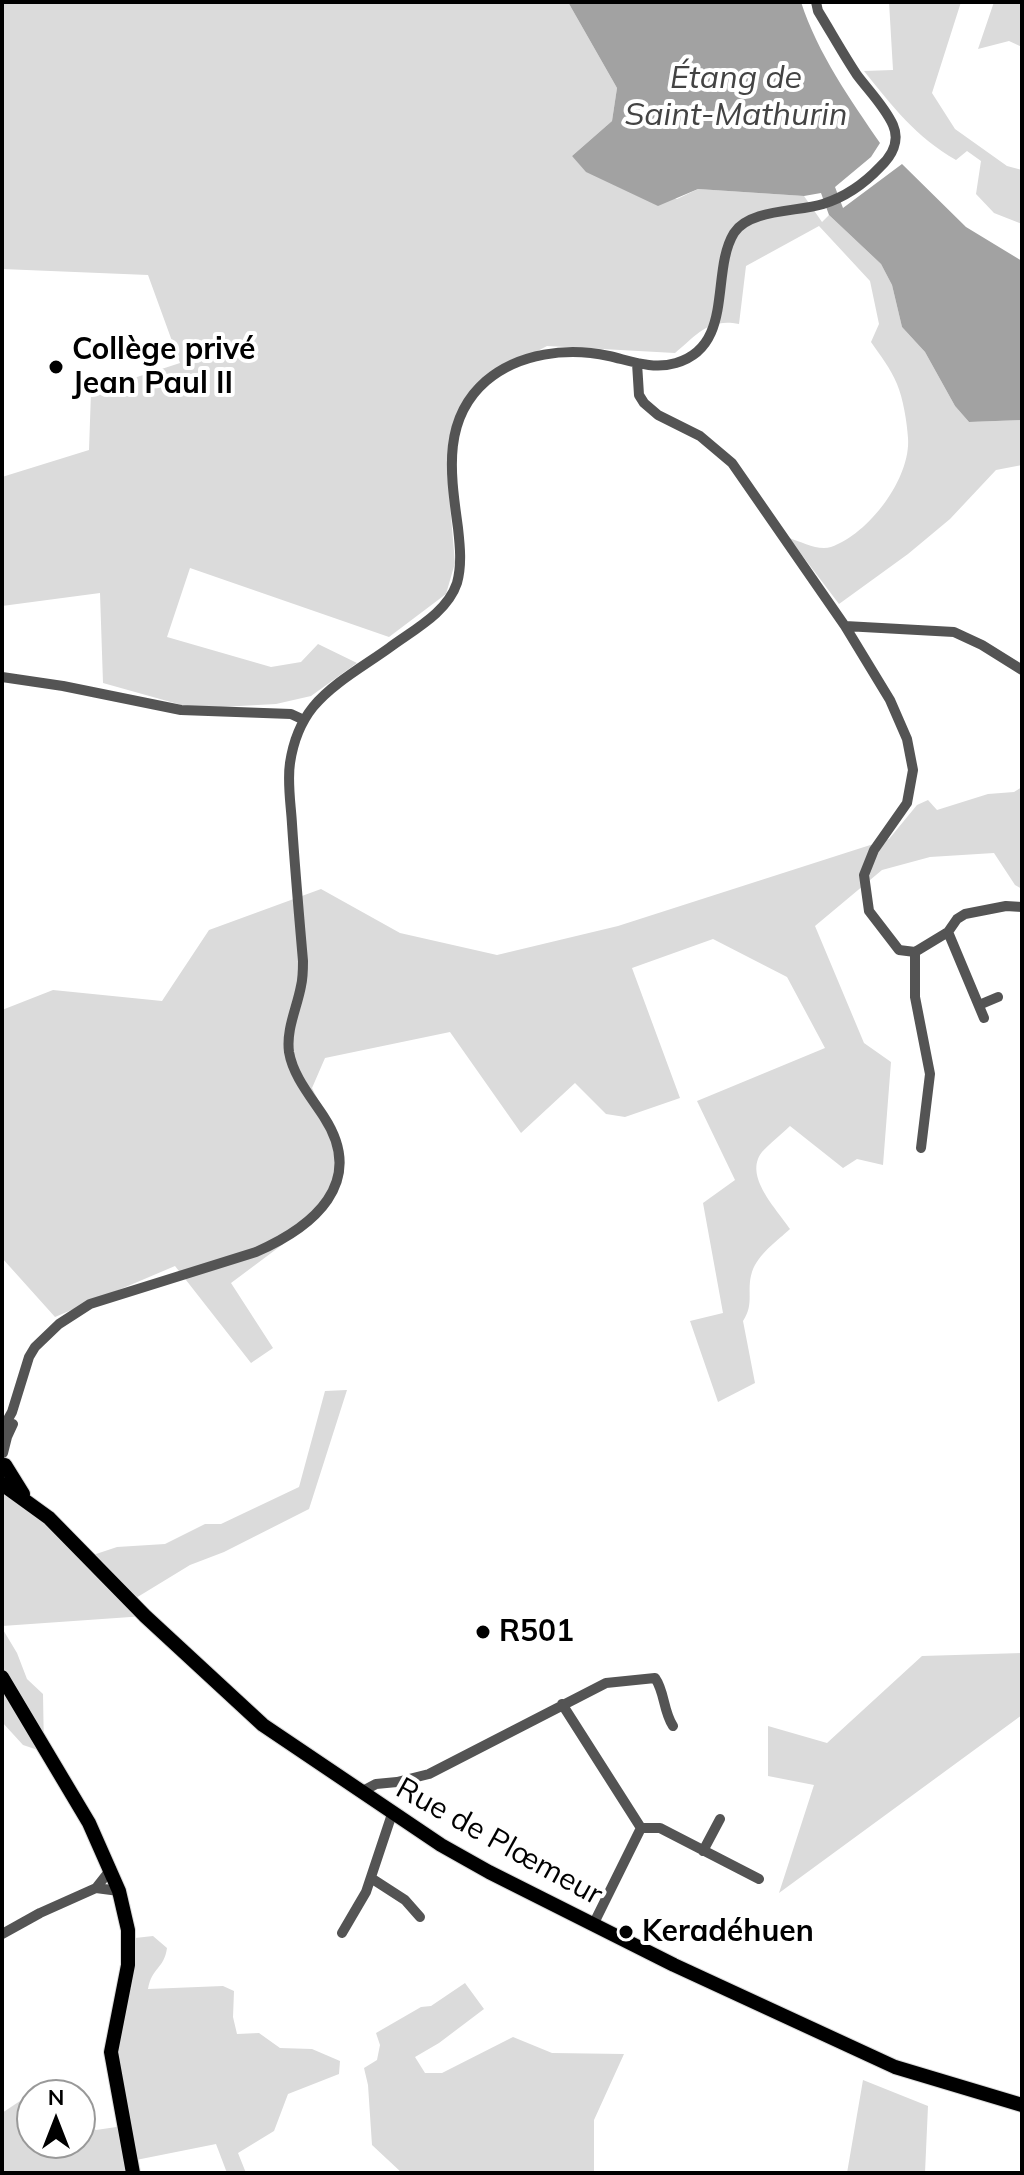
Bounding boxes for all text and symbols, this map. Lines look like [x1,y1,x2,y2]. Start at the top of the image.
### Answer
water label: Étang de Saint-Mathurin [624,59,848,134]
place label: Collège privé Jean Paul II [72,332,255,402]
marker: Collège privé Jean Paul II [47,358,65,376]
place label: R501 [499,1614,574,1650]
marker: R501 [474,1623,492,1641]
street label: Rue de Plœmeur [390,1771,608,1913]
place label: Keradéhuen [642,1914,814,1950]
marker: Keradéhuen [617,1923,635,1941]
north arrow [16,2079,96,2159]
text: N [48,2083,64,2111]

